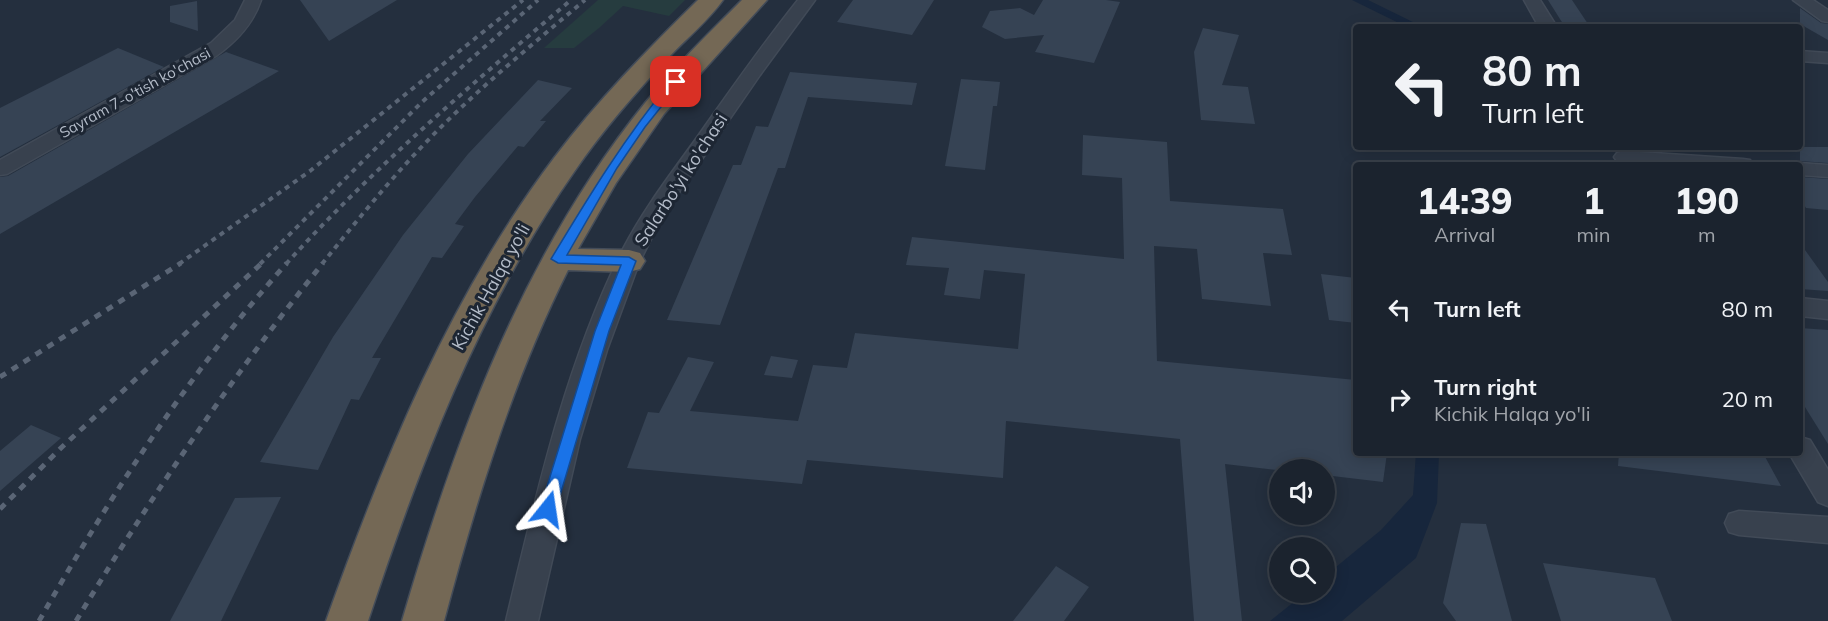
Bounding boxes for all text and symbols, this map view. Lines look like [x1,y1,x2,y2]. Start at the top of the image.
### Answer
street label: Sayram 7-o'tish ko'chasi [56,43,214,142]
text: 80 m [1482,44,1582,97]
icon: left [1383,48,1461,126]
pin [650,56,701,107]
icon: arrive [659,65,692,98]
text: Turn left [1482,96,1584,130]
street label: Salarbo'yi ko'chasi [629,109,732,251]
text: 14:39 [1417,178,1513,223]
text: 1 [1583,178,1604,223]
text: 190 [1674,178,1739,223]
street label: Kichik Halqa yo'li [446,220,535,354]
text: Arrival [1434,222,1495,247]
text: min [1576,222,1611,247]
text: m [1698,222,1716,247]
icon: left [1383,293,1416,326]
text: Turn left [1434,295,1521,323]
text: 80 m [1722,295,1773,323]
text: Turn right [1434,373,1537,401]
icon: right [1383,383,1416,416]
text: 20 m [1722,385,1773,413]
text: Kichik Halqa yo'li [1434,401,1590,426]
map controls [1269,459,1335,603]
button: sound [1269,459,1335,525]
position arrow [516,477,580,541]
button: search [1269,537,1335,603]

